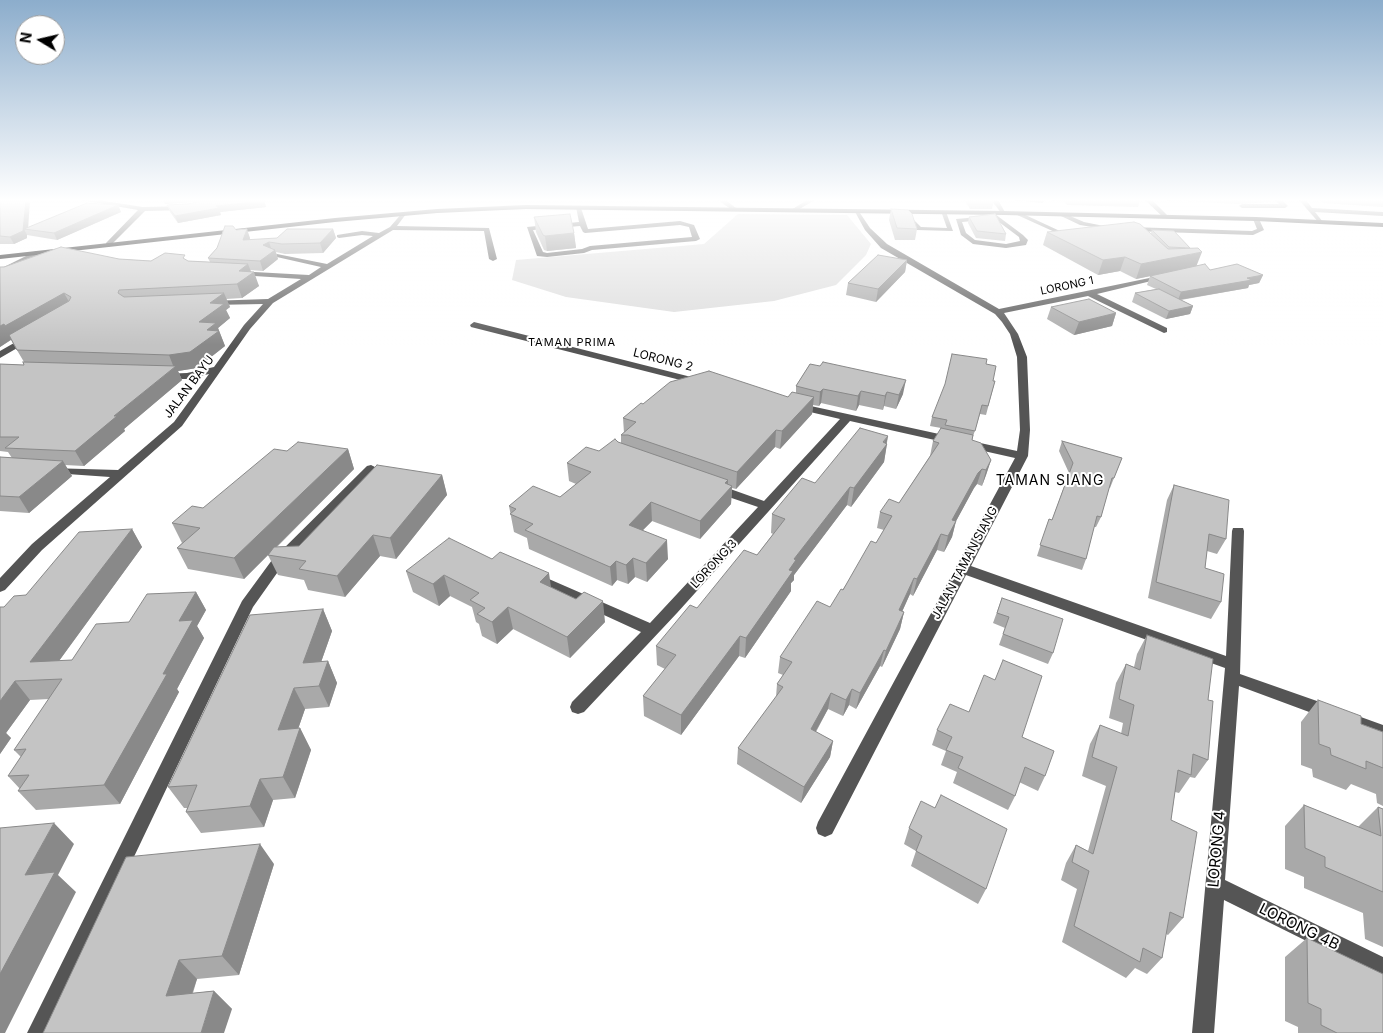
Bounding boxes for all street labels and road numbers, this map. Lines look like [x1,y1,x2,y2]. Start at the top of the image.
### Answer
street label: LORONG 1 [1039,274,1095,298]
street label: LORONG 2 [632,346,694,374]
street label: JALAN BAYU [161,353,217,421]
street label: JALAN TAMAN SIANG [929,504,1001,622]
street label: LORONG 3 [688,537,740,591]
street label: LORONG 4 [1205,810,1229,888]
street label: LORONG 4B [1256,900,1342,954]

